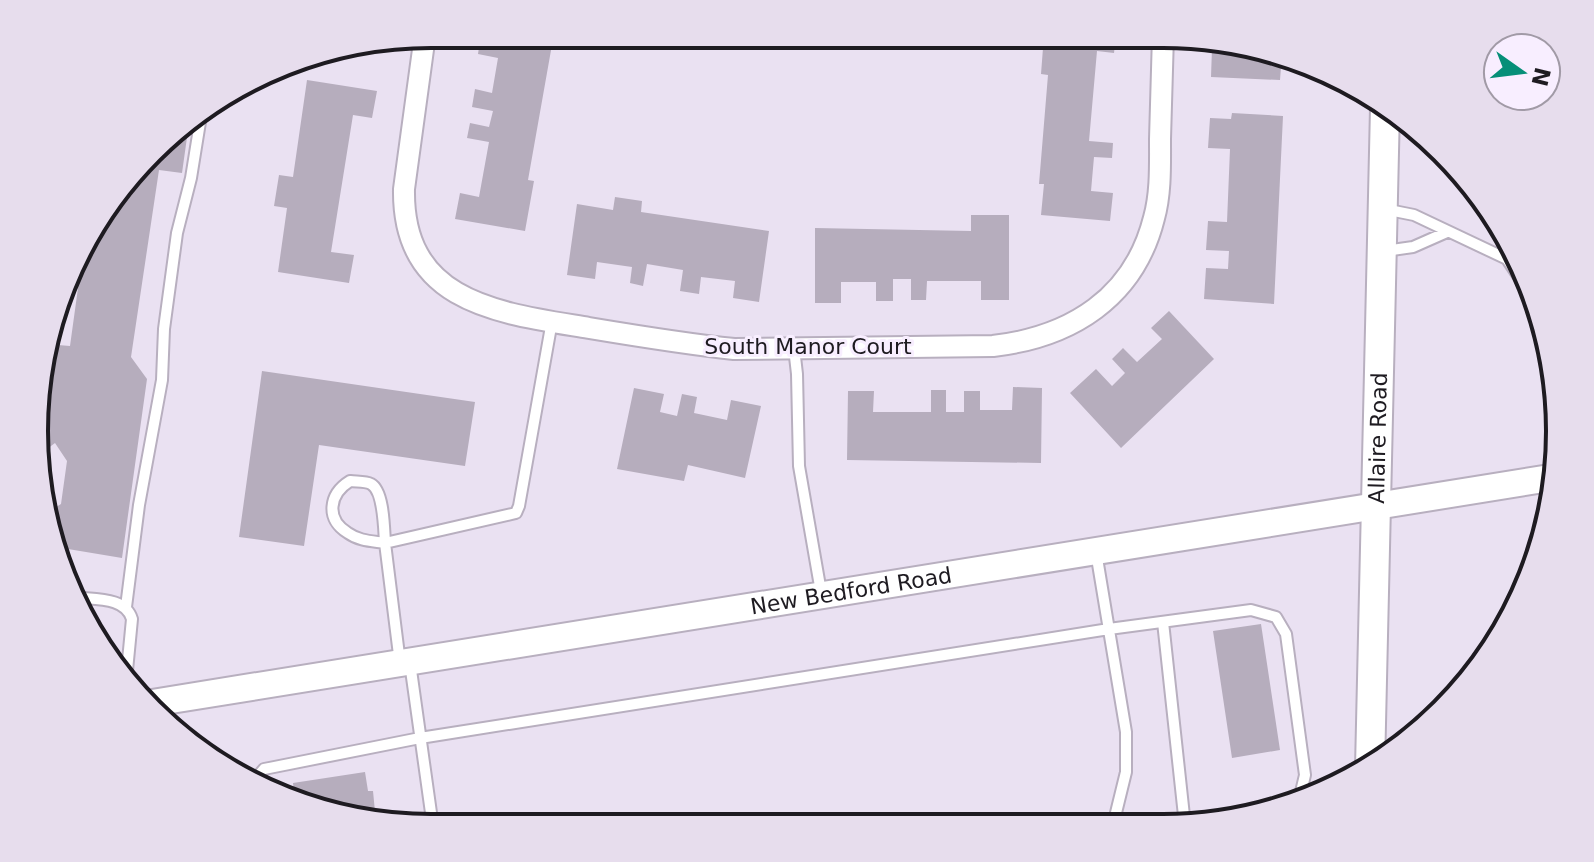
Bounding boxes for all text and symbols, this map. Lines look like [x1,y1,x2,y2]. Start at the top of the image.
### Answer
north arrow [1482,32,1562,112]
text: N [1527,65,1555,89]
street label: South Manor Court [704,334,912,359]
street label: Allaire Road [1364,372,1392,504]
street label: New Bedford Road [748,562,954,620]

